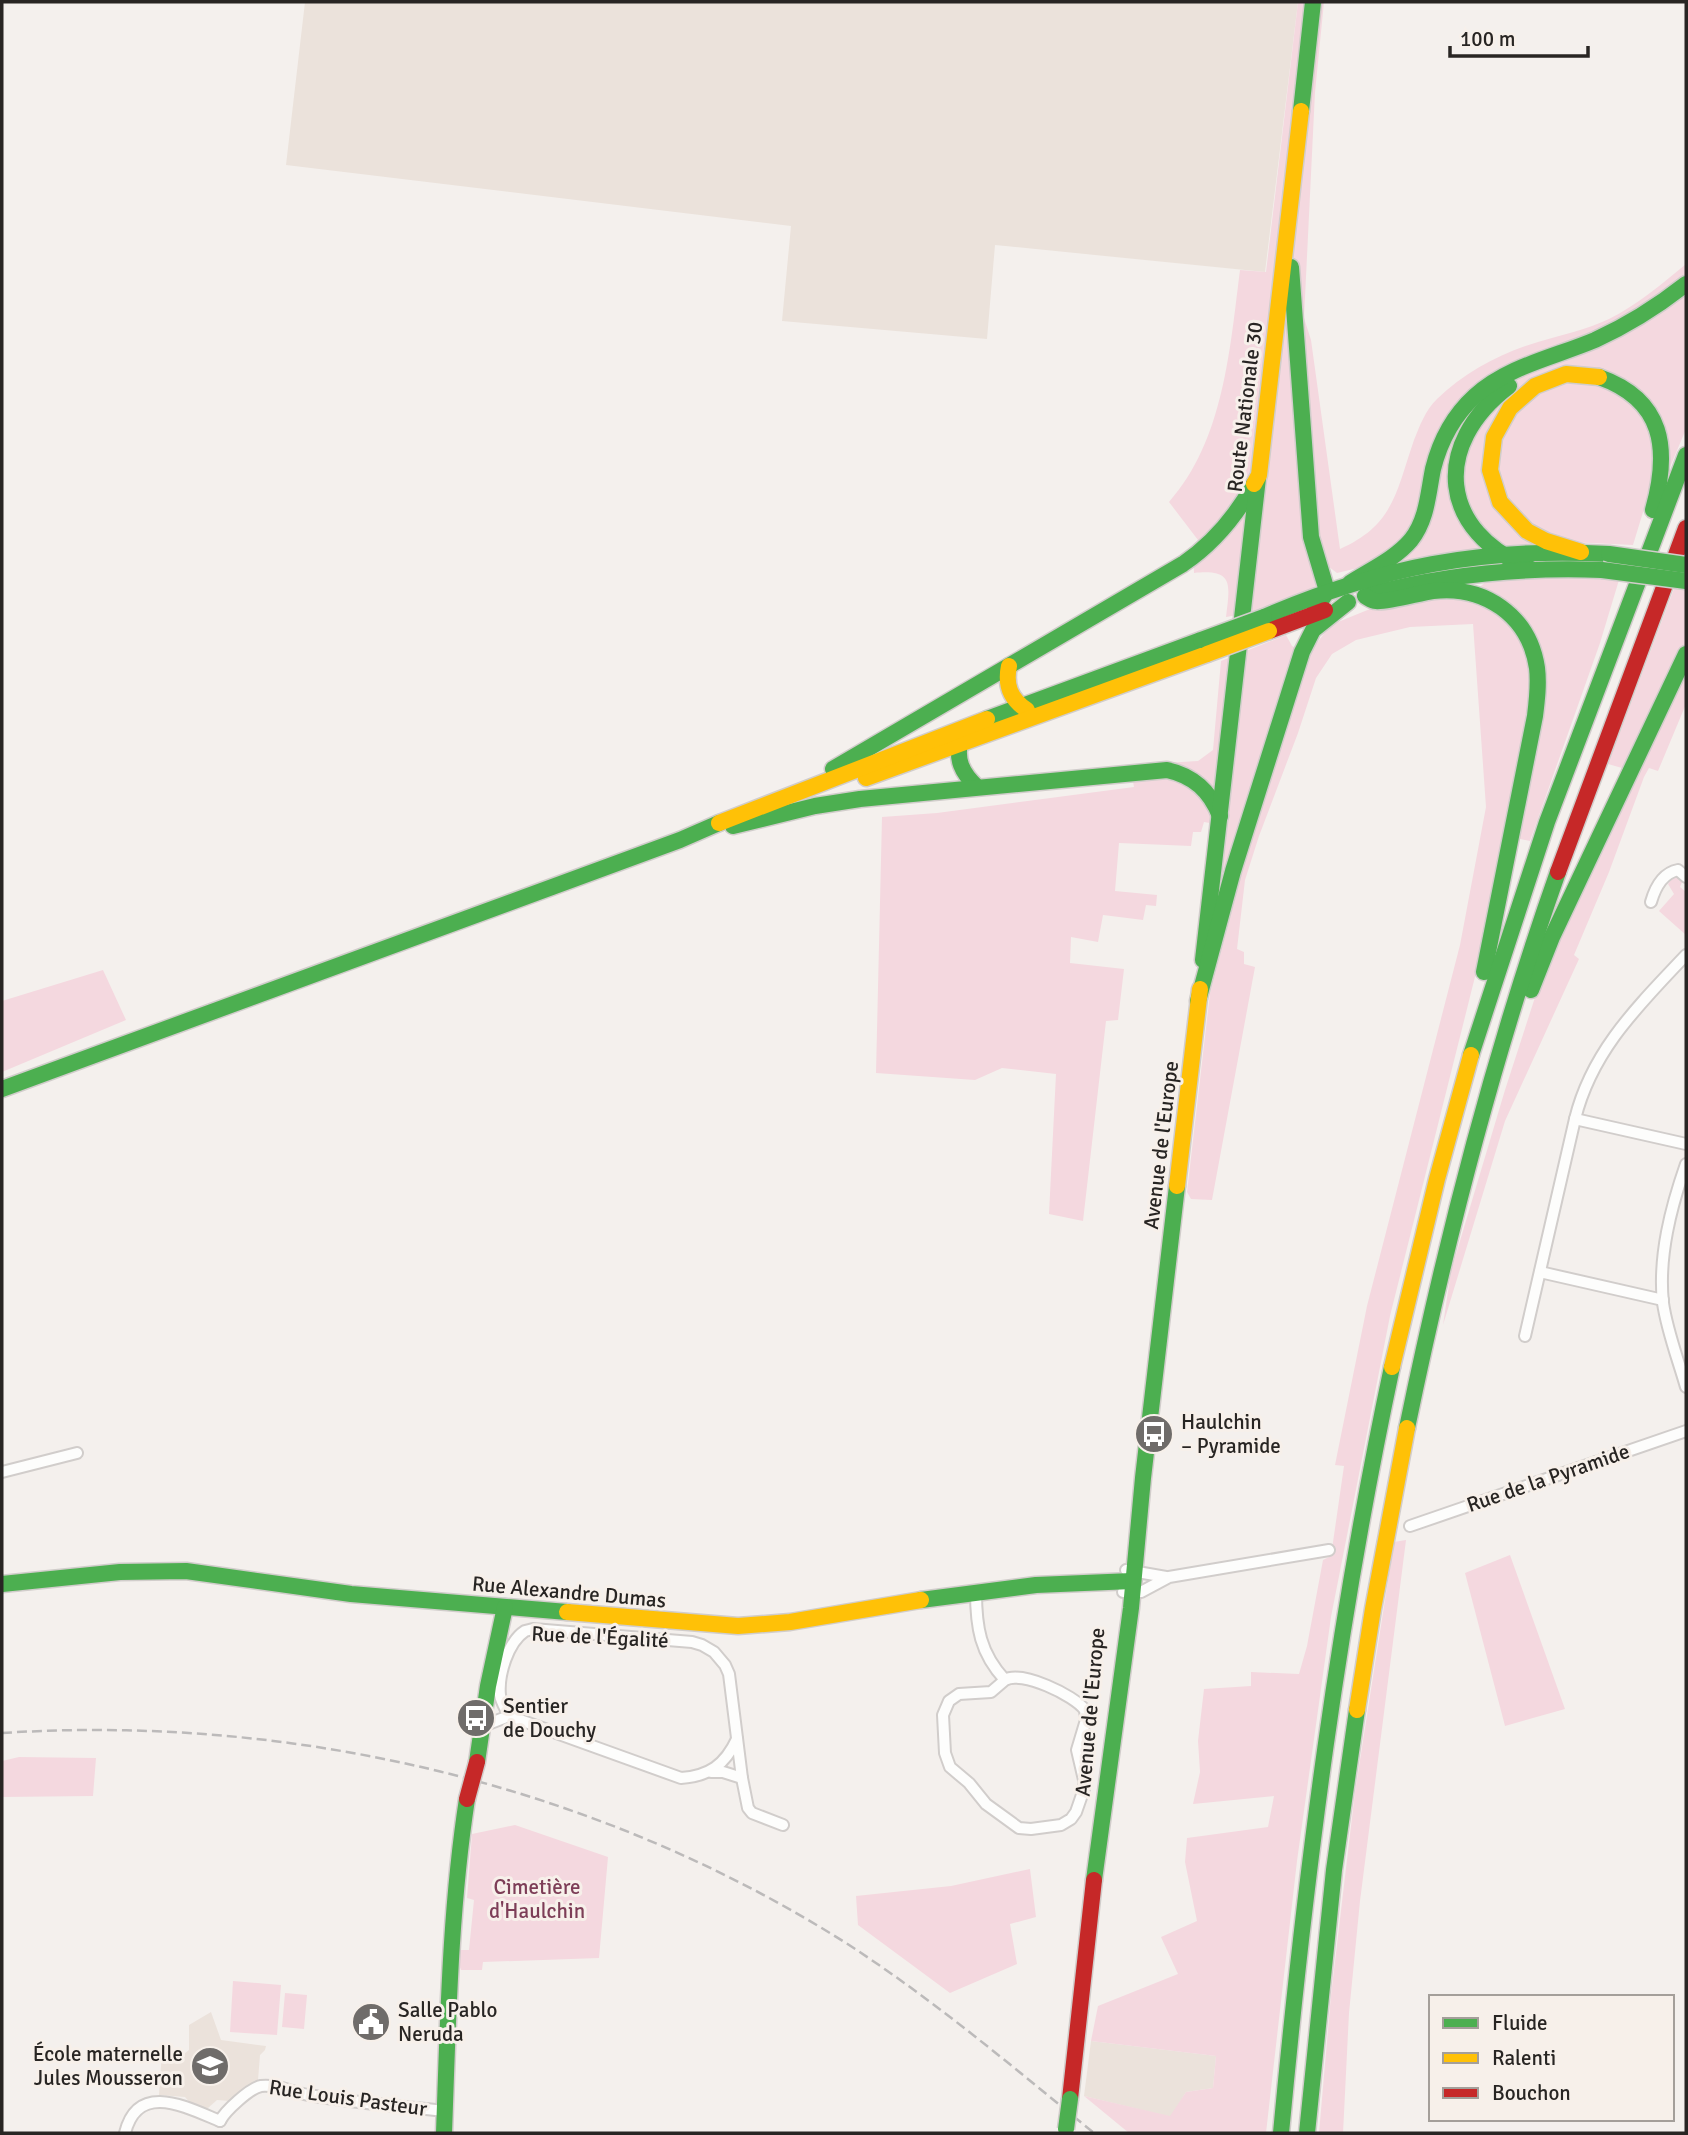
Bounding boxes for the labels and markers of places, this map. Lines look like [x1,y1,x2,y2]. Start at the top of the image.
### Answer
place label: Haulchin – Pyramide [1181,1409,1281,1459]
bus stop icon: Haulchin – Pyramide [1133,1413,1175,1455]
place label: Sentier de Douchy [503,1693,596,1743]
bus stop icon: Sentier de Douchy [455,1697,497,1739]
place label: Salle Pablo Neruda [398,1997,497,2047]
public building icon: Salle Pablo Neruda [350,2001,392,2043]
place label: École maternelle Jules Mousseron [33,2041,183,2091]
school or university icon: École maternelle Jules Mousseron [189,2045,231,2087]

